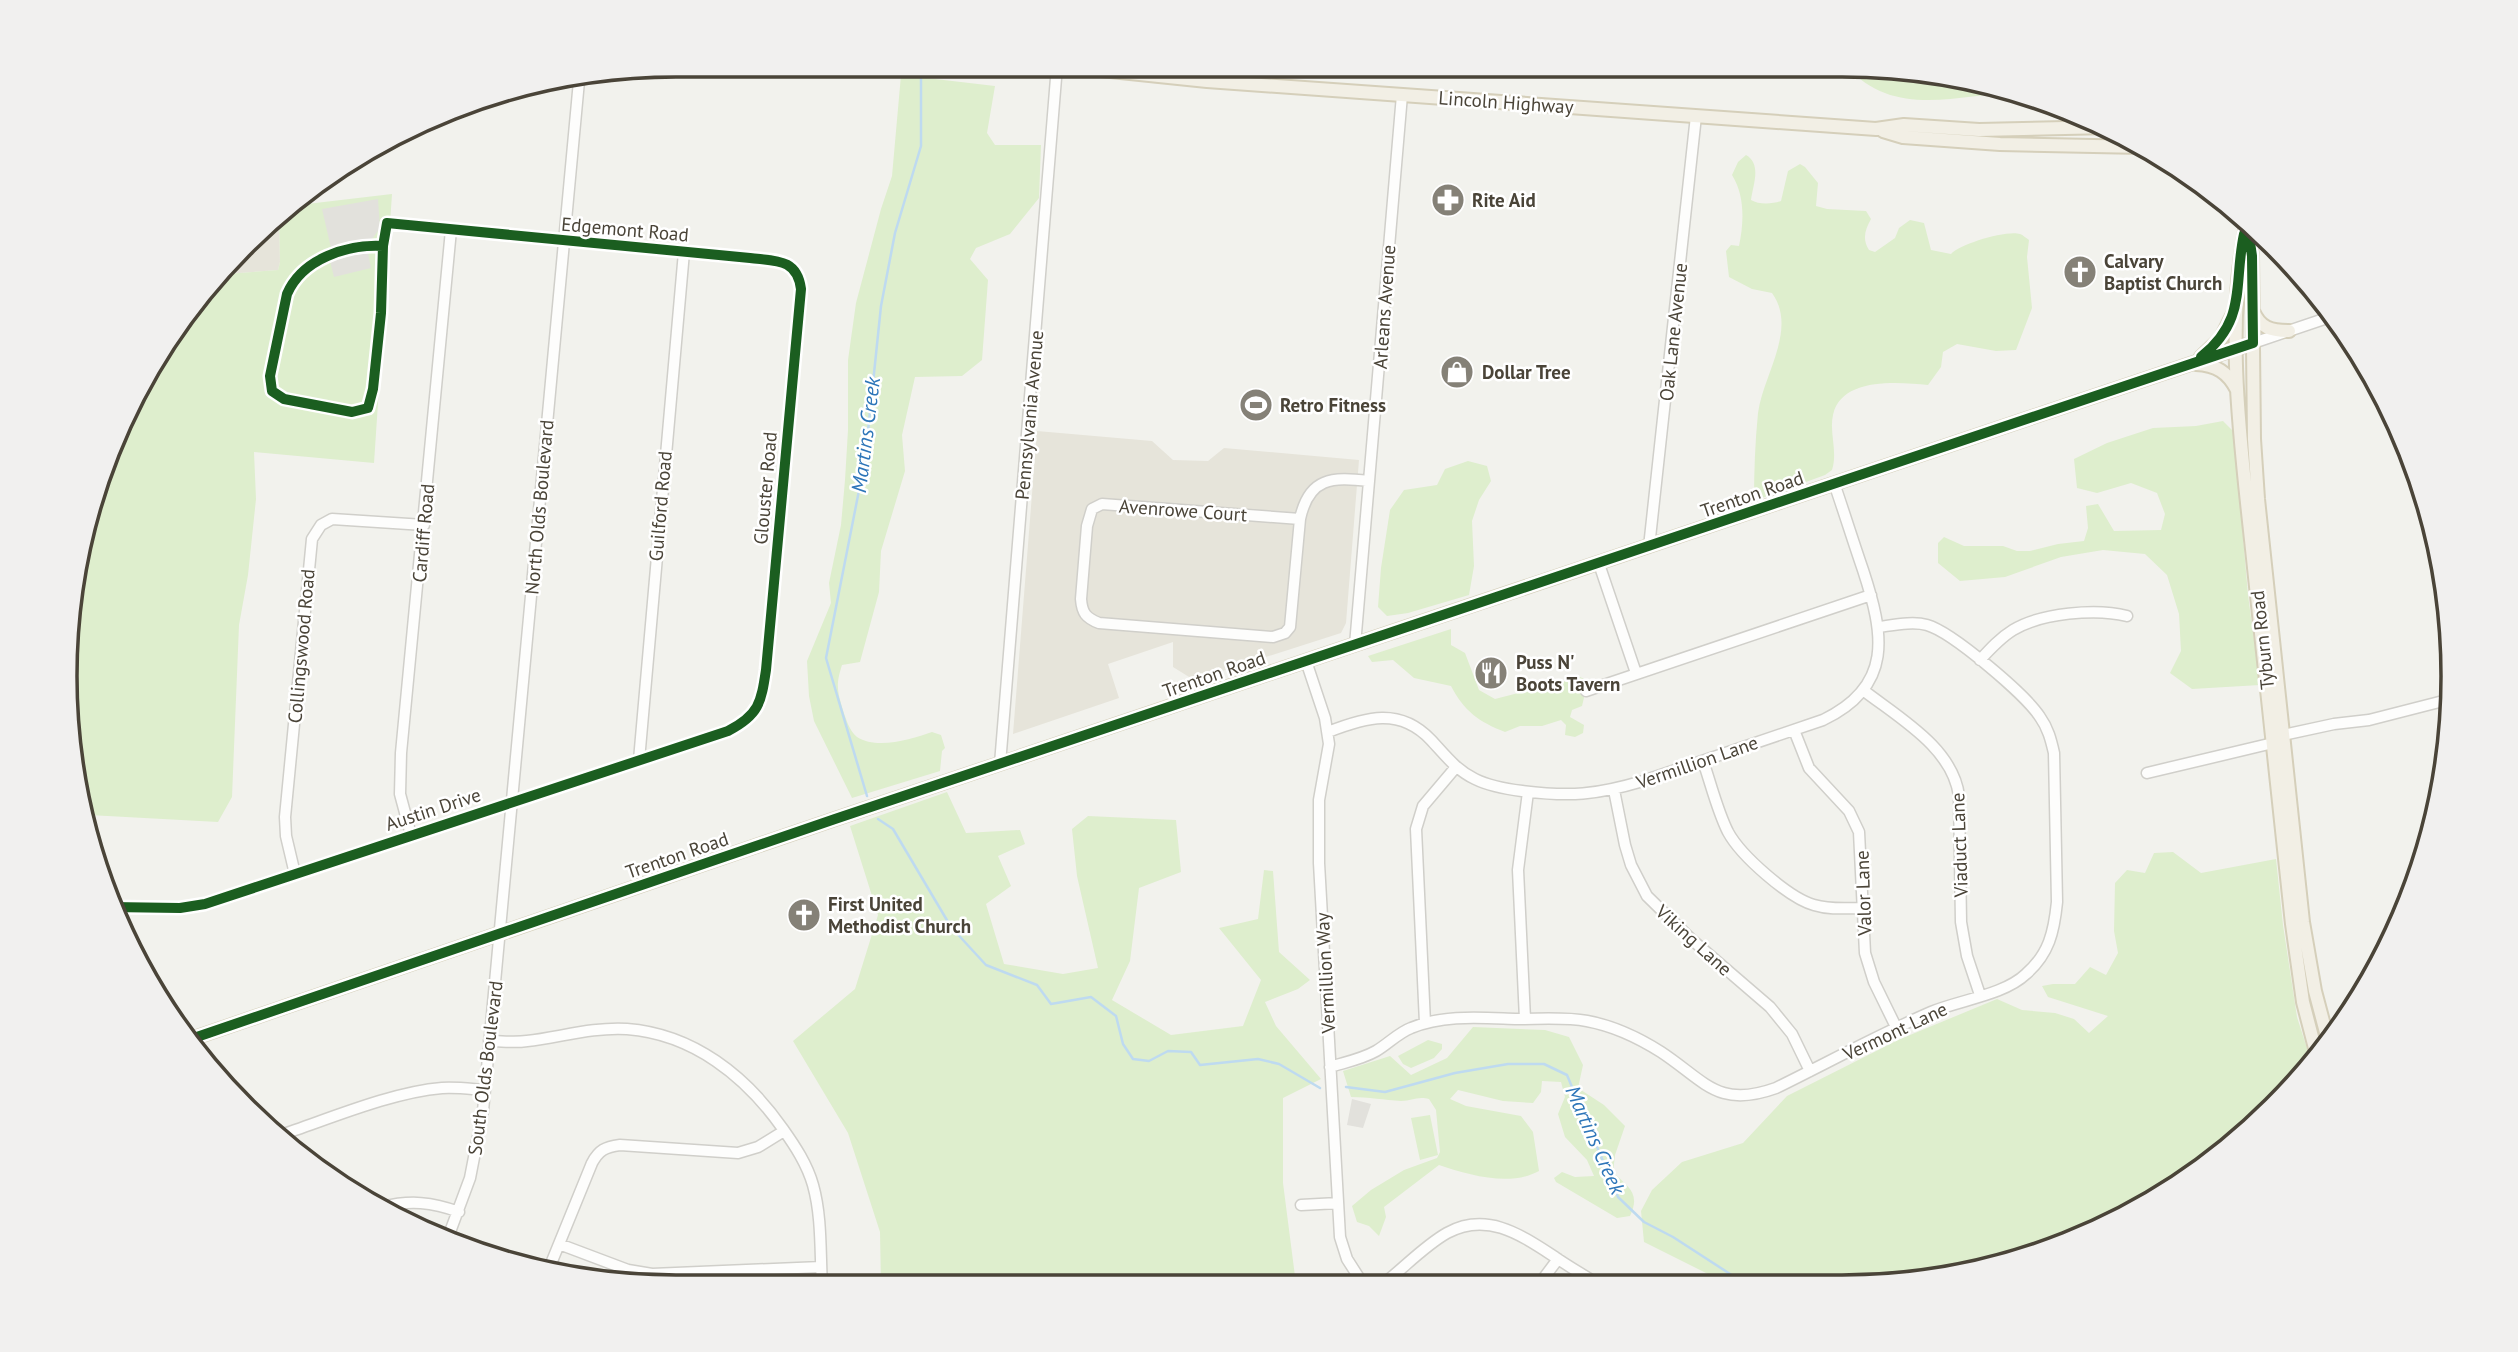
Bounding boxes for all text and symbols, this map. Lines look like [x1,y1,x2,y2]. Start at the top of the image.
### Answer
street label: Lincoln Highway [1438,85,1574,119]
pharmacy icon: Rite Aid [1429,181,1467,219]
place label: Rite Aid [1472,188,1536,212]
street label: Edgemont Road [560,211,690,247]
street label: Arleans Avenue [1368,244,1400,370]
place label: Calvary Baptist Church [2104,249,2222,295]
church icon: Calvary Baptist Church [2061,253,2099,291]
street label: Oak Lane Avenue [1654,262,1692,402]
street label: Pennsylvania Avenue [1010,329,1048,501]
shop icon: Dollar Tree [1438,353,1476,391]
place label: Dollar Tree [1482,360,1571,384]
water label: Martins Creek [845,374,886,494]
sports icon: Retro Fitness [1237,386,1275,424]
place label: Retro Fitness [1280,393,1386,417]
street label: North Olds Boulevard [519,419,559,595]
street label: Glouster Road [748,431,782,545]
street label: Guilford Road [643,450,677,562]
street label: Trenton Road [1697,465,1807,523]
street label: Cardiff Road [407,483,439,583]
street label: Avenrowe Court [1118,494,1248,526]
street label: Collingswood Road [282,568,320,724]
street label: Tyburn Road [2245,589,2279,691]
street label: Trenton Road [1159,645,1269,703]
place label: Puss N' Boots Tavern [1516,650,1620,696]
restaurant icon: Puss N' Boots Tavern [1472,654,1510,692]
street label: Vermillion Lane [1632,730,1761,794]
street label: Austin Drive [382,782,484,836]
street label: Viaduct Lane [1945,792,1973,899]
street label: Trenton Road [622,826,732,884]
street label: Valor Lane [1850,850,1877,937]
place label: First United Methodist Church [828,892,971,938]
church icon: First United Methodist Church [785,896,823,934]
street label: Viking Lane [1650,899,1737,981]
street label: Vermillion Way [1310,912,1340,1035]
street label: South Olds Boulevard [462,979,508,1157]
street label: Vermont Lane [1838,996,1951,1066]
water label: Martins Creek [1559,1081,1632,1200]

